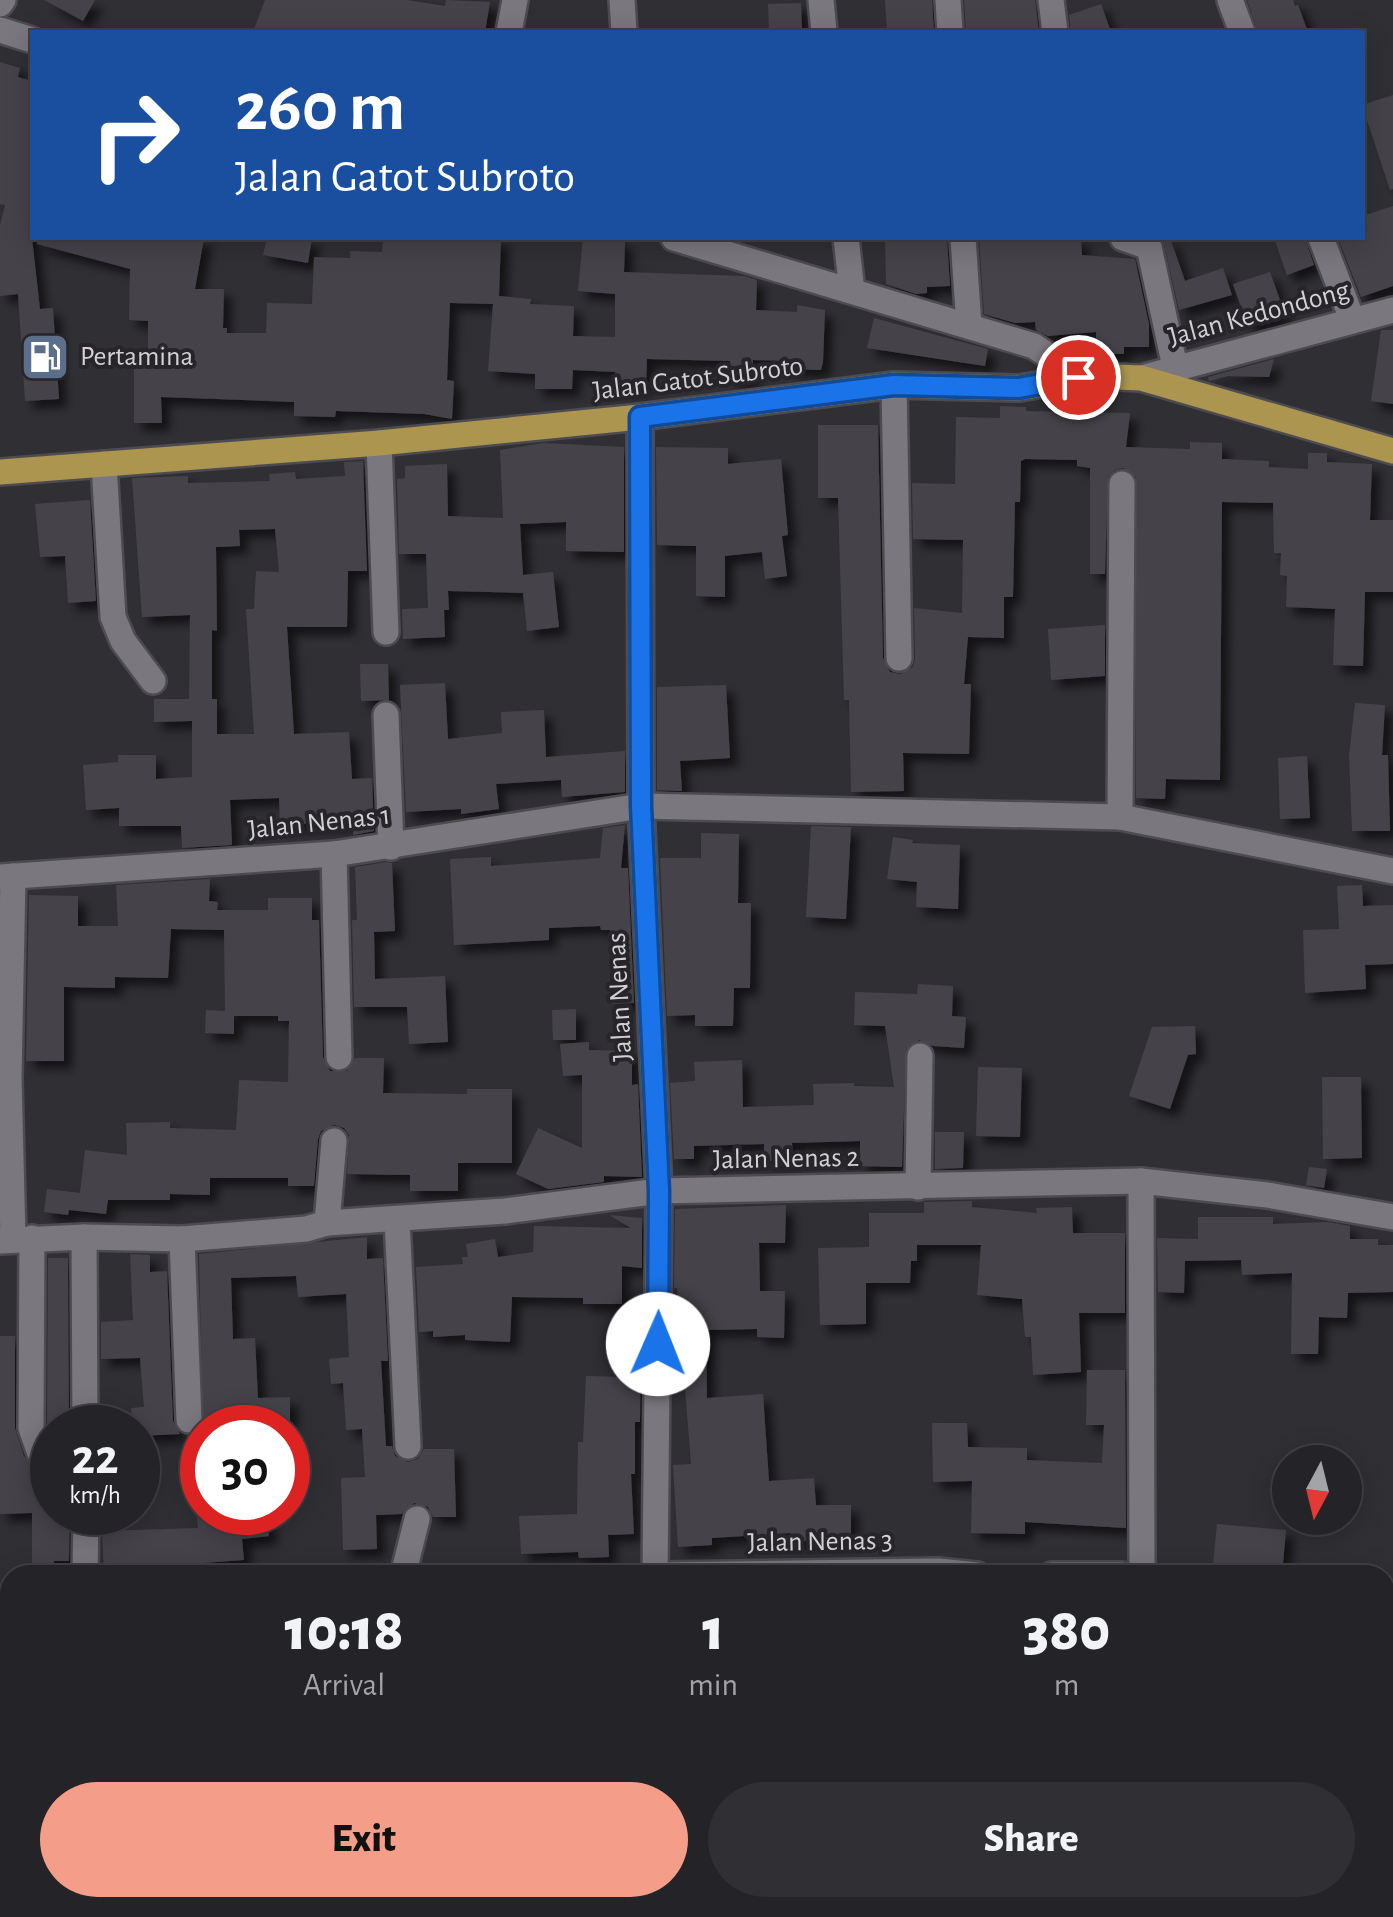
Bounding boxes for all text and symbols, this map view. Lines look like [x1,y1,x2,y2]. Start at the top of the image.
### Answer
icon: right [70,70,200,200]
text: 260 m [235,73,405,143]
text: Jalan Gatot Subroto [235,155,575,200]
street label: Jalan Kedondong [1166,276,1353,352]
fuel station icon: Pertamina [19,331,71,383]
pin [1036,335,1121,420]
place label: Pertamina [80,343,194,371]
icon: arrive [1051,350,1106,405]
street label: Jalan Gatot Subroto [591,352,805,406]
street label: Jalan Nenas 1 [246,802,392,844]
street label: Jalan Nenas [603,932,637,1062]
street label: Jalan Nenas 2 [713,1144,859,1174]
position arrow [606,1292,710,1396]
speed limit sign: 30 [180,1405,310,1535]
text: 22 [71,1433,119,1483]
north arrow [1272,1445,1362,1535]
map controls [1272,1445,1362,1535]
text: km/h [69,1483,121,1508]
street label: Jalan Nenas 3 [747,1527,893,1557]
text: 10:18 [285,1601,404,1661]
text: 1 [702,1601,724,1661]
text: 380 [1023,1601,1110,1661]
text: Arrival [303,1669,385,1701]
text: min [688,1669,738,1701]
text: m [1054,1669,1079,1701]
button: Exit [40,1782,688,1897]
button: Share [708,1782,1355,1897]

